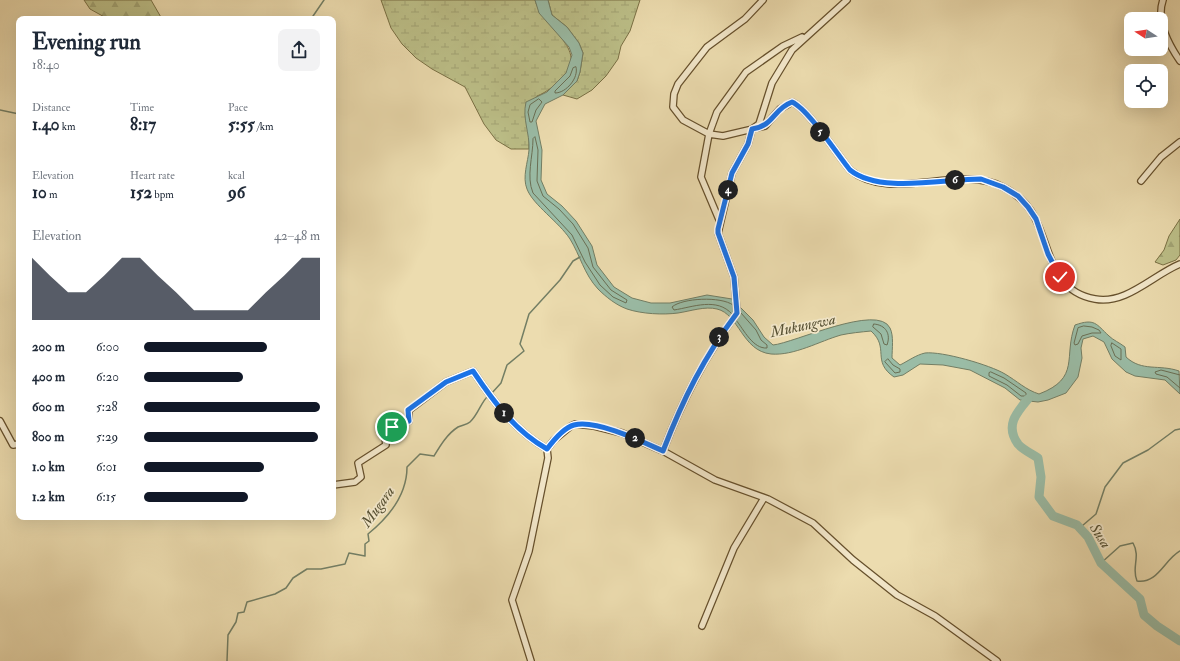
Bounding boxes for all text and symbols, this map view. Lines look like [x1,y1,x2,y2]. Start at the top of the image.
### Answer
north arrow [1124,12,1168,56]
map controls [1124,12,1168,108]
text: Evening run [32,28,141,56]
button: share [278,29,320,71]
text: 18:40 [32,57,60,73]
button: locate [1124,64,1168,108]
text: Distance [32,101,70,114]
text: Time [130,101,154,114]
text: Pace [228,101,248,114]
text: 1.40 [32,114,60,135]
text: 8:17 [130,114,156,135]
text: 5:55 [228,114,255,135]
text: km [60,120,76,133]
text: /km [255,120,274,133]
pin: 5 [810,122,830,142]
text: 5 [818,125,822,138]
text: Elevation [32,169,74,182]
text: Heart rate [130,169,175,182]
text: kcal [228,169,245,182]
pin: 6 [945,170,965,190]
text: 6 [952,173,958,186]
pin: 4 [718,180,738,200]
text: 10 [32,182,47,203]
text: 152 [130,182,152,203]
text: 96 [228,182,245,203]
text: 4 [725,183,731,196]
text: m [47,188,58,201]
text: bpm [152,188,174,201]
text: Elevation [32,228,82,244]
text: 42–48 m [274,228,320,244]
pin [1043,260,1077,294]
icon: check [1049,266,1071,288]
water label: Mukungwa [768,310,837,342]
pin: 3 [709,327,729,347]
text: 3 [717,330,721,343]
text: 200 m [32,339,65,355]
text: 6:00 [96,339,119,355]
text: 400 m [32,369,65,385]
text: 6:20 [96,369,119,385]
text: 600 m [32,399,65,415]
text: 5:28 [96,399,118,415]
pin: 1 [494,403,514,423]
text: 1 [502,406,506,419]
pin [375,410,409,444]
icon: arrive [381,416,403,438]
pin: 2 [625,428,645,448]
text: 800 m [32,429,64,445]
text: 5:29 [96,429,118,445]
text: 2 [632,431,638,444]
text: 1.0 km [32,459,65,475]
text: 6:01 [96,459,117,475]
water label: Mugara [356,483,399,532]
text: 1.2 km [32,489,65,505]
text: 6:15 [96,489,116,505]
water label: Susa [1084,519,1115,552]

